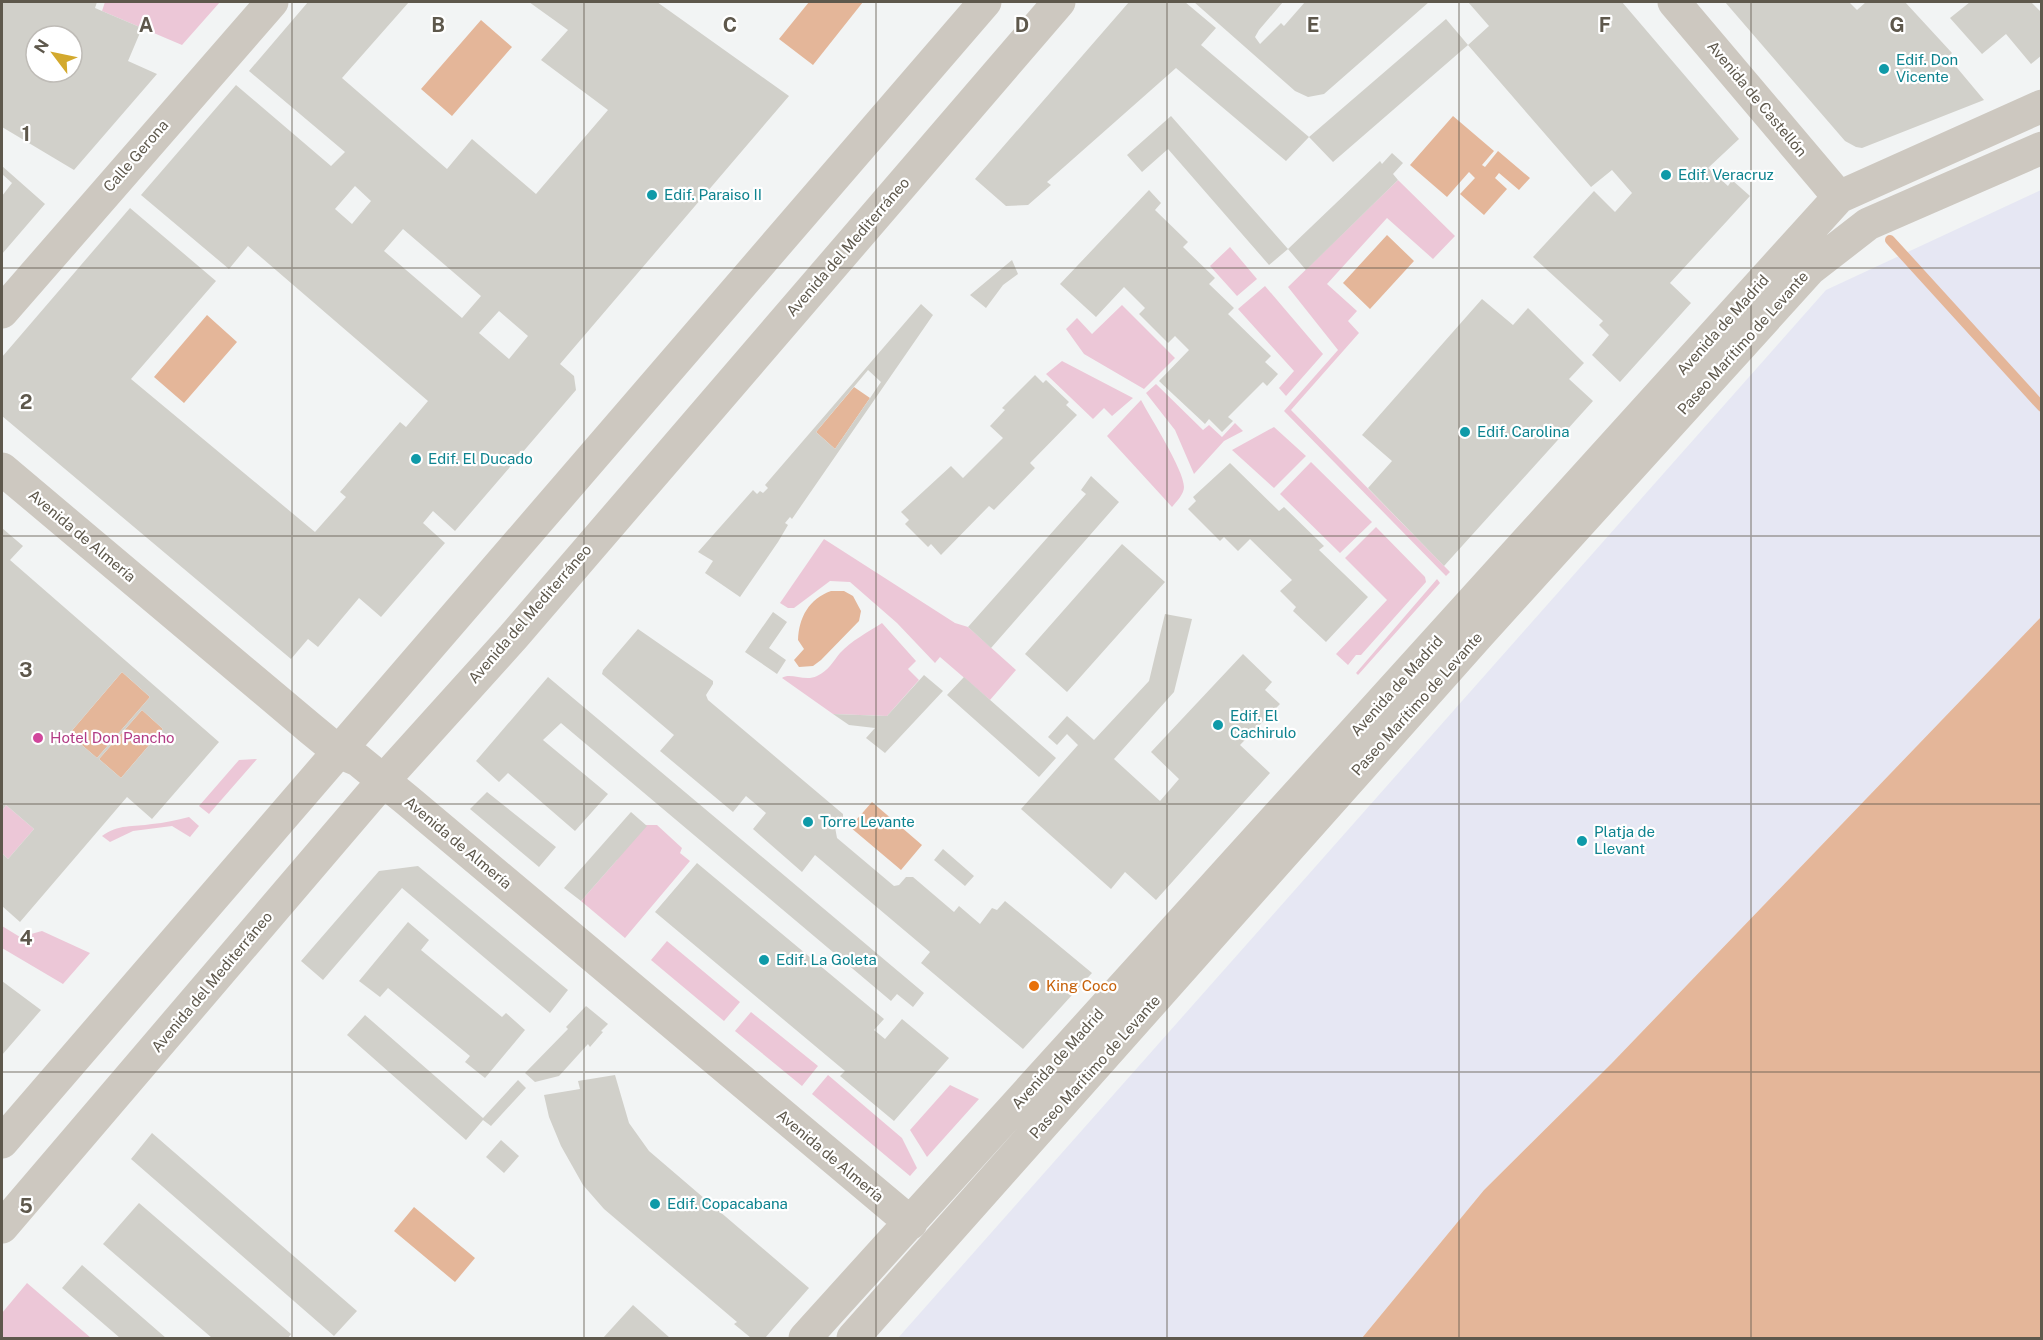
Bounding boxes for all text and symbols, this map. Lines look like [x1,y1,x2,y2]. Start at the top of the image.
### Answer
text: A [139,13,153,37]
text: B [431,13,445,37]
text: C [723,13,737,37]
text: D [1015,13,1029,37]
text: E [1307,13,1319,37]
text: F [1599,13,1611,37]
text: G [1889,13,1905,37]
north arrow [24,24,84,84]
text: N [30,36,53,57]
street label: Avenida de Castellón [1704,38,1811,160]
place label: Edif. Don Vicente [1896,51,1958,85]
marker: Edif. Don Vicente [1877,62,1891,76]
street label: Calle Gerona [100,116,171,195]
text: 1 [22,122,30,146]
place label: Edif. Veracruz [1678,166,1774,183]
marker: Edif. Veracruz [1659,168,1673,182]
street label: Avenida del Mediterráneo [783,174,913,320]
place label: Edif. Paraiso II [664,186,762,203]
marker: Edif. Paraiso II [645,188,659,202]
street label: Paseo Marítimo de Levante [1674,267,1812,418]
street label: Avenida de Madrid [1673,271,1772,378]
text: 2 [20,390,32,414]
place label: Edif. Carolina [1477,423,1569,440]
marker: Edif. Carolina [1458,425,1472,439]
place label: Edif. El Ducado [428,450,533,467]
marker: Edif. El Ducado [409,452,423,466]
street label: Avenida de Almería [25,486,139,585]
street label: Avenida del Mediterráneo [465,541,595,687]
street label: Paseo Marítimo de Levante [1348,628,1486,779]
street label: Avenida de Madrid [1347,632,1446,739]
text: 3 [19,658,33,682]
place label: Edif. El Cachirulo [1230,707,1296,741]
marker: Edif. El Cachirulo [1211,718,1225,732]
place label: Hotel Don Pancho [50,729,175,746]
marker: Hotel Don Pancho [31,731,45,745]
street label: Avenida de Almería [401,793,515,892]
place label: Torre Levante [820,813,915,830]
marker: Torre Levante [801,815,815,829]
place label: Platja de Llevant [1594,823,1655,857]
marker: Platja de Llevant [1575,834,1589,848]
street label: Avenida del Mediterráneo [148,908,275,1055]
text: 4 [19,926,33,950]
place label: Edif. La Goleta [776,951,877,968]
marker: Edif. La Goleta [757,953,771,967]
place label: King Coco [1046,977,1117,994]
marker: King Coco [1027,979,1041,993]
street label: Paseo Marítimo de Levante [1026,991,1164,1142]
street label: Avenida de Madrid [1008,1005,1107,1112]
street label: Avenida de Almería [773,1106,887,1205]
text: 5 [19,1194,33,1218]
place label: Edif. Copacabana [667,1195,788,1212]
marker: Edif. Copacabana [648,1197,662,1211]

